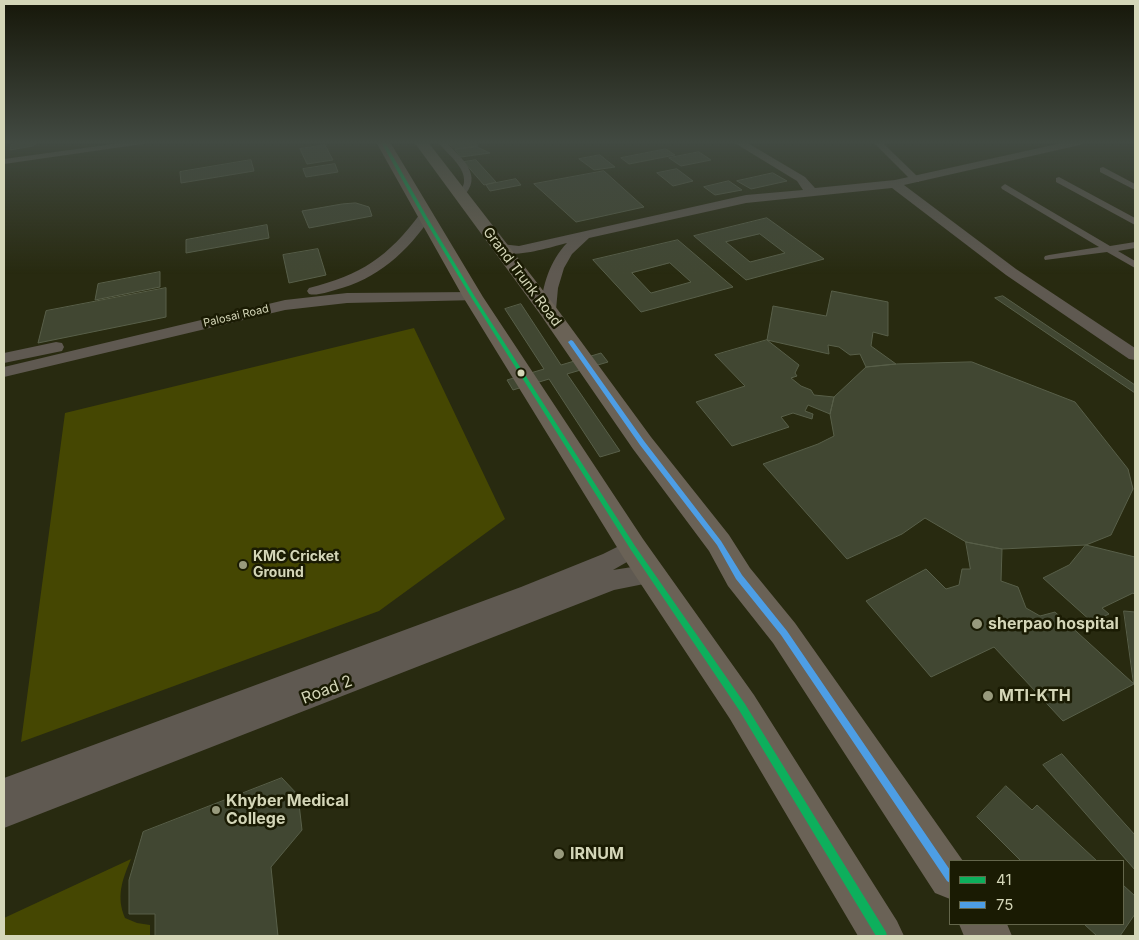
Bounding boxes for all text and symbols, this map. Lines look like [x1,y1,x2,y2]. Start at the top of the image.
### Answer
street label: Grand Trunk Road [479,224,565,330]
street label: Palosai Road [202,302,270,330]
unlabelled marker [516,368,526,378]
place label: KMC Cricket Ground [253,549,339,582]
marker: KMC Cricket Ground [237,559,249,571]
place label: sherpao hospital [988,614,1119,634]
marker: sherpao hospital [970,617,984,631]
street label: Road 2 [299,672,355,708]
place label: MTI-KTH [999,686,1071,706]
marker: MTI-KTH [981,689,995,703]
place label: Khyber Medical College [226,791,349,829]
marker: Khyber Medical College [210,804,222,816]
place label: IRNUM [570,844,624,864]
marker: IRNUM [552,847,566,861]
legend [949,860,1124,925]
text: 41 [996,870,1012,889]
text: 75 [996,895,1013,914]

